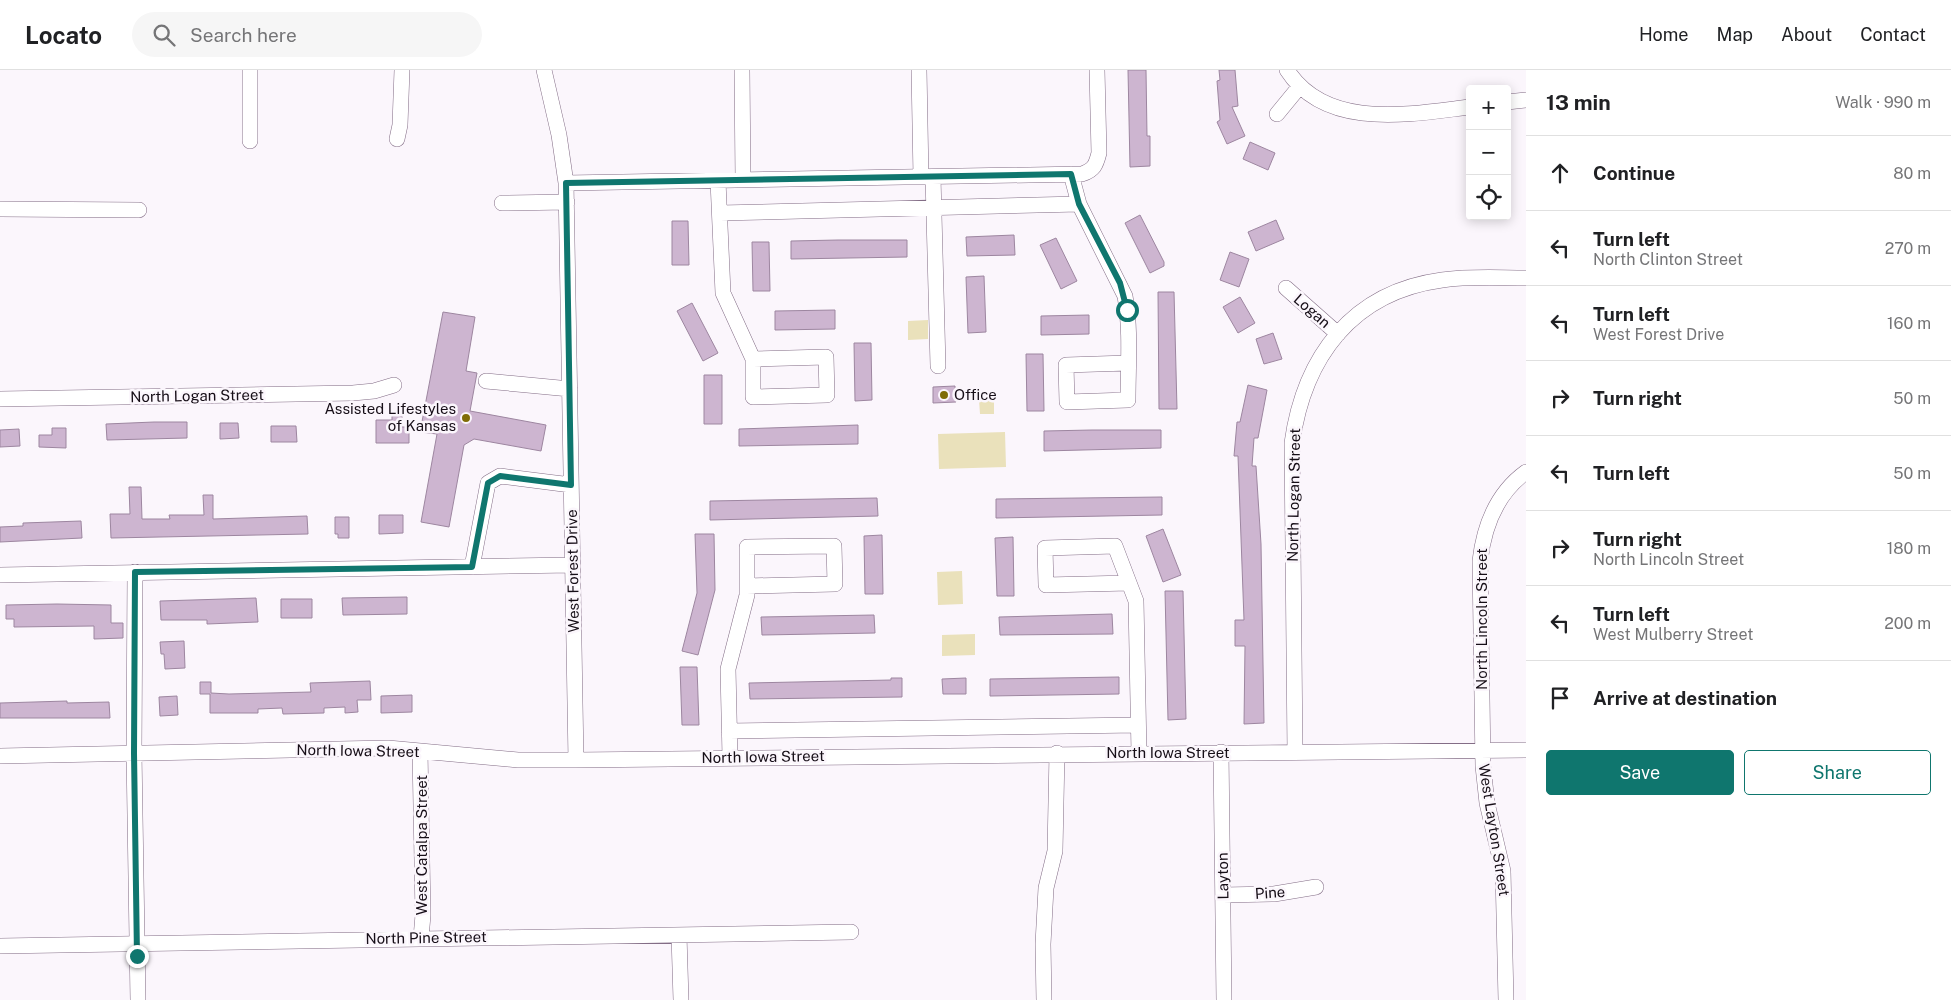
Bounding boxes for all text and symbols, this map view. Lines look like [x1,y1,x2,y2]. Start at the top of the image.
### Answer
search box [132,12,482,57]
text: Locato [25,21,102,49]
icon: search [150,21,178,49]
text: Search here [190,24,297,46]
text: Home [1639,24,1689,45]
text: Map [1717,24,1753,45]
text: About [1781,24,1832,45]
text: Contact [1860,24,1926,45]
map controls [1466,85,1511,220]
button: + [1466,85,1511,130]
text: 13 min [1546,90,1611,115]
text: Walk · 990 m [1835,93,1931,112]
button: − [1466,130,1511,175]
icon: ahead [1546,159,1574,187]
text: Continue [1593,162,1675,184]
text: 80 m [1893,164,1931,183]
button: locate [1466,175,1511,220]
text: Turn left [1593,228,1670,250]
icon: left [1546,234,1574,262]
text: 270 m [1885,239,1931,258]
text: North Clinton Street [1593,250,1743,269]
street label: Logan [1291,290,1334,331]
route start [1116,299,1139,322]
text: Turn left [1593,303,1670,325]
icon: left [1546,309,1574,337]
text: 160 m [1887,314,1931,333]
text: West Forest Drive [1593,325,1724,344]
icon: right [1546,384,1574,412]
street label: North Logan Street [130,386,264,405]
place label: Office [954,386,997,403]
text: Turn right [1593,387,1682,409]
marker: Office [938,389,950,401]
text: 50 m [1893,389,1931,408]
place label: Assisted Lifestyles of Kansas [324,400,456,434]
marker: Assisted Lifestyles of Kansas [460,412,472,424]
street label: North Logan Street [1284,428,1303,562]
icon: left [1546,459,1574,487]
text: Turn left [1593,462,1670,484]
text: 50 m [1893,464,1931,483]
street label: West Forest Drive [563,509,582,633]
text: Turn right [1593,528,1682,550]
icon: right [1546,534,1574,562]
text: 180 m [1887,539,1931,558]
street label: North Lincoln Street [1473,548,1490,690]
text: North Lincoln Street [1593,550,1744,569]
text: Turn left [1593,603,1670,625]
icon: left [1546,609,1574,637]
text: 200 m [1884,614,1931,633]
text: West Mulberry Street [1593,625,1753,644]
icon: arrive [1546,684,1574,712]
text: Arrive at destination [1593,687,1777,709]
street label: North Iowa Street [296,741,420,760]
street label: North Iowa Street [1106,744,1230,761]
street label: North Iowa Street [701,747,825,766]
button: Save [1546,750,1734,795]
button: Share [1744,750,1931,795]
street label: West Layton Street [1476,763,1513,897]
street label: West Catalpa Street [413,775,430,915]
street label: Layton [1214,852,1231,900]
street label: Pine [1254,883,1286,902]
street label: North Pine Street [365,928,487,947]
route end [126,945,149,968]

